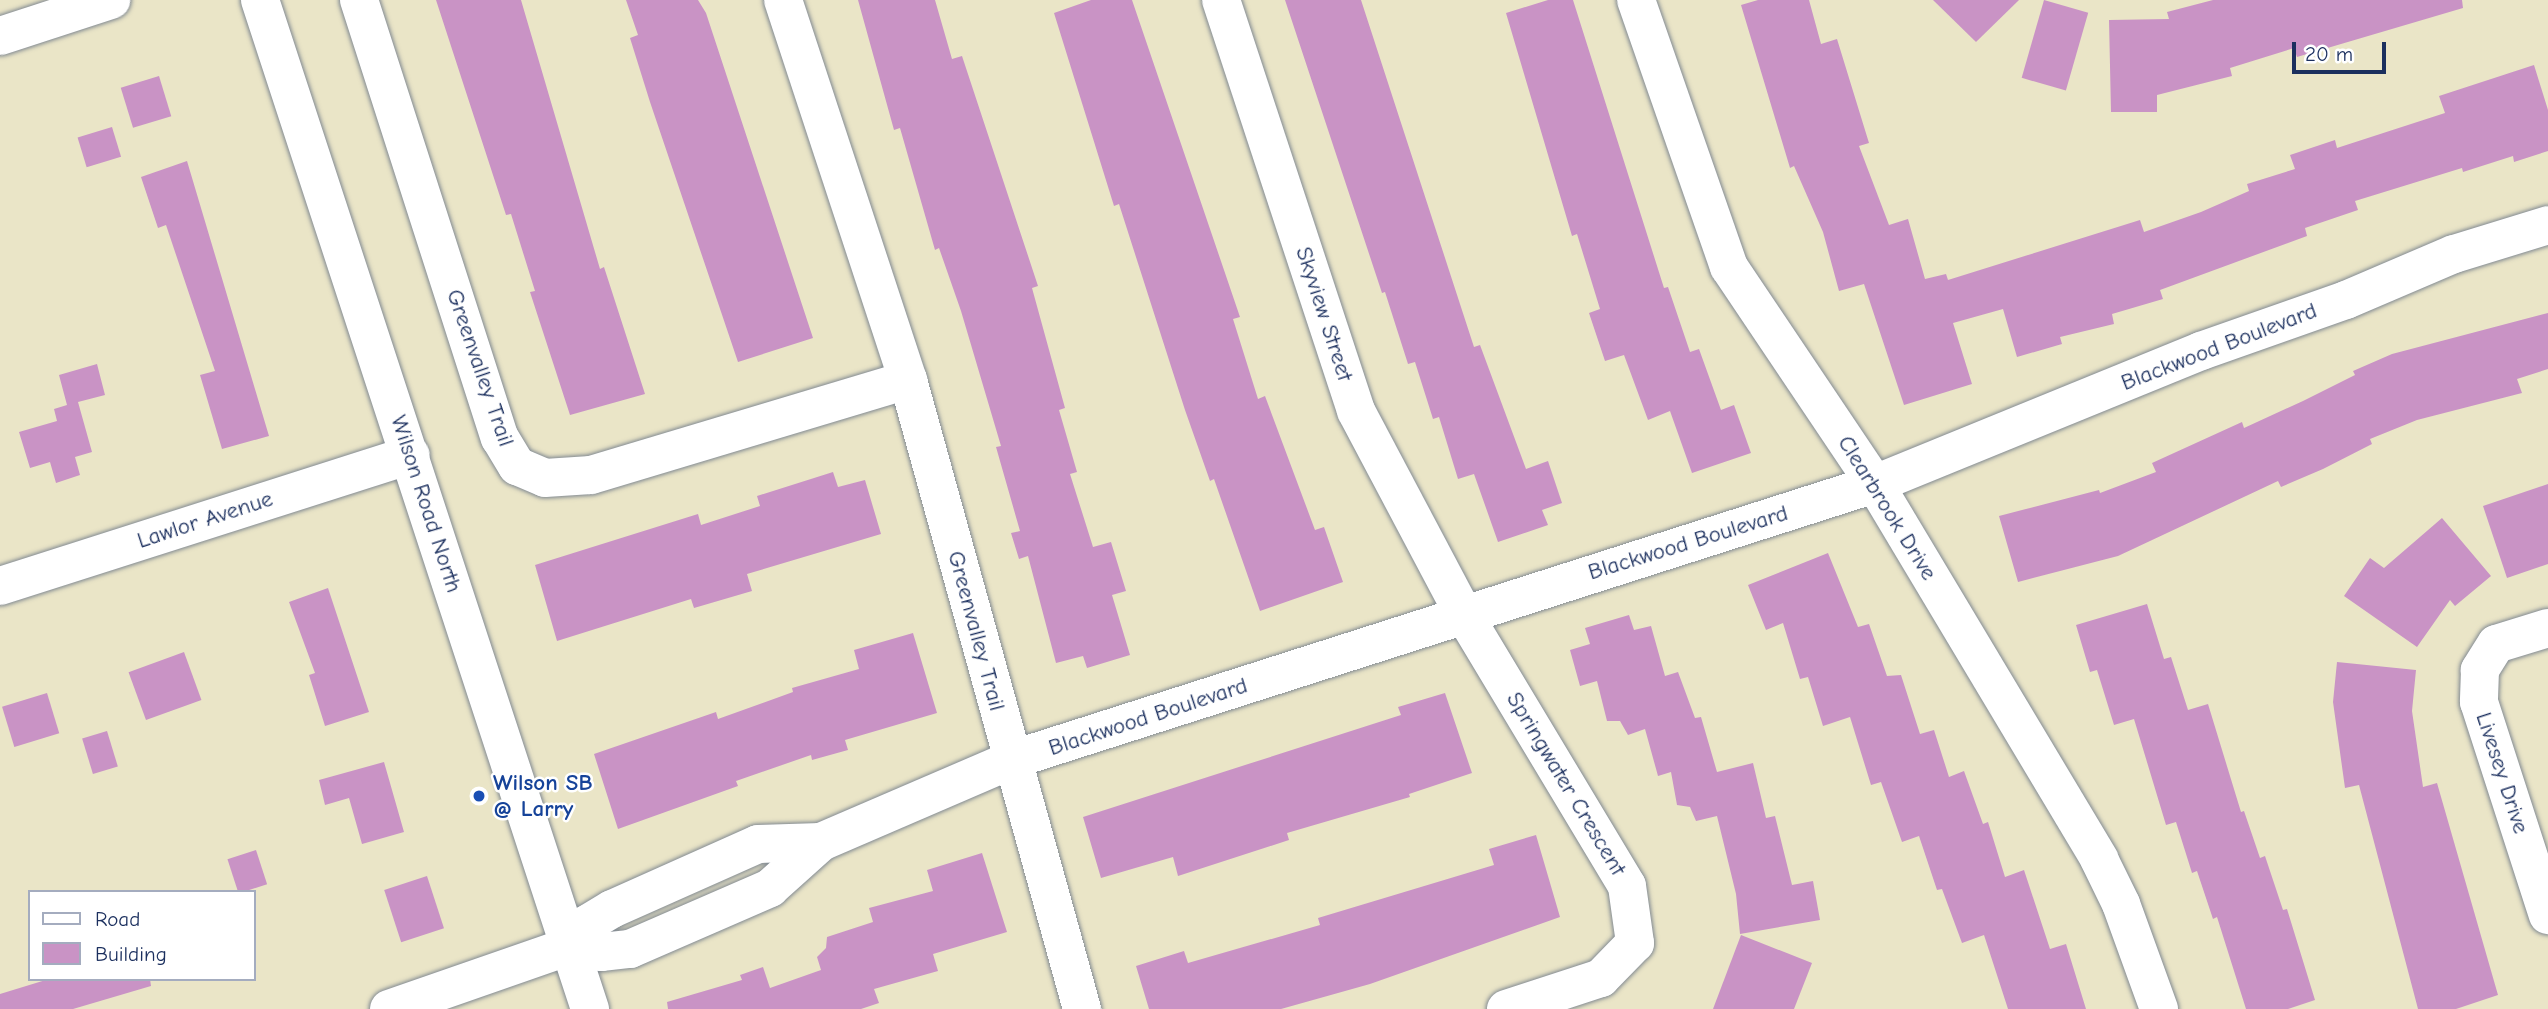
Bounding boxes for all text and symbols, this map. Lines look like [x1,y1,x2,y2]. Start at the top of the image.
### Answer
scale bar [2296,28,2390,72]
text: 20 m [2305,42,2353,66]
street label: Skyview Street [1289,243,1359,385]
street label: Greenvalley Trail [440,286,520,450]
street label: Blackwood Boulevard [2117,297,2321,397]
street label: Wilson Road North [384,412,468,596]
street label: Clearbrook Drive [1831,431,1943,585]
street label: Lawlor Avenue [134,485,276,555]
street label: Blackwood Boulevard [1585,499,1791,587]
street label: Greenvalley Trail [941,548,1011,714]
street label: Blackwood Boulevard [1045,672,1251,762]
street label: Springwater Crescent [1500,687,1632,881]
street label: Livesey Drive [2469,709,2535,837]
place label: Wilson SB @ Larry [493,769,592,823]
marker: Wilson SB @ Larry [471,788,487,804]
legend [28,890,256,981]
text: Road [95,907,140,931]
text: Building [95,942,167,966]

